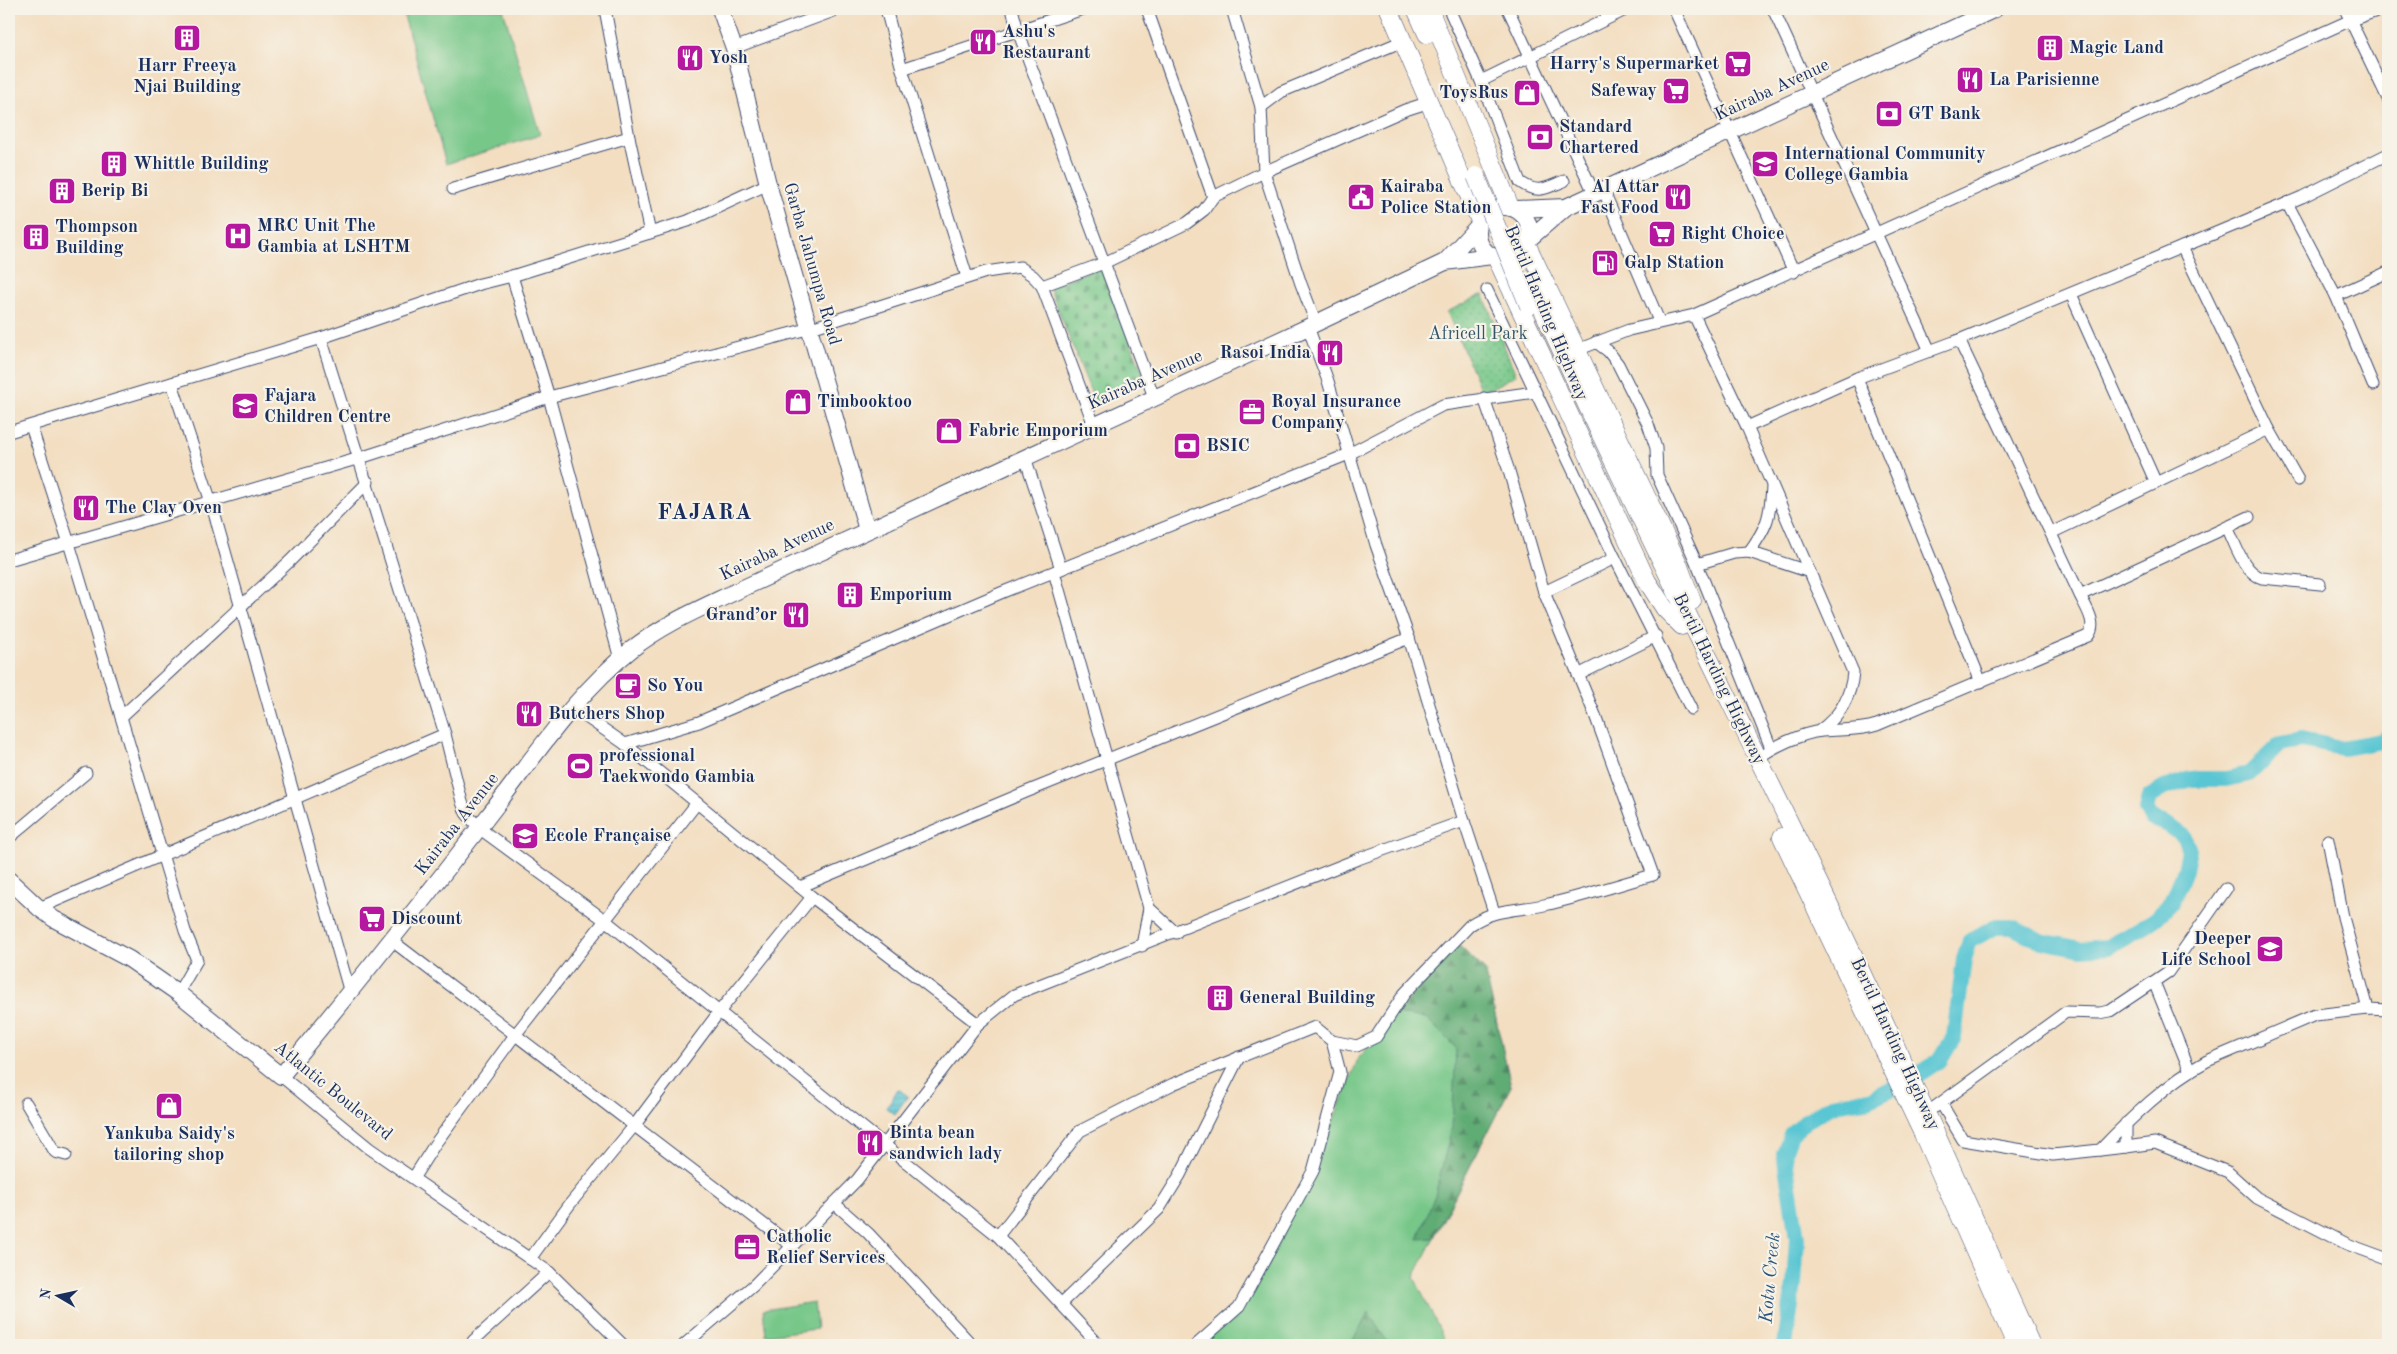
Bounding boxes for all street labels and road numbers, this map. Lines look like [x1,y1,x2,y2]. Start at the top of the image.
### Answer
street label: Kairaba Avenue [1712,56,1832,124]
street label: Garba Jahumpa Road [780,181,844,347]
street label: Bertil Harding Highway [1501,223,1591,404]
street label: Kairaba Avenue [1085,347,1205,413]
street label: Kairaba Avenue [717,516,837,584]
street label: Bertil Harding Highway [1670,590,1769,768]
street label: Kairaba Avenue [412,770,502,878]
street label: Bertil Harding Highway [1847,955,1943,1134]
street label: Atlantic Boulevard [270,1038,396,1144]

